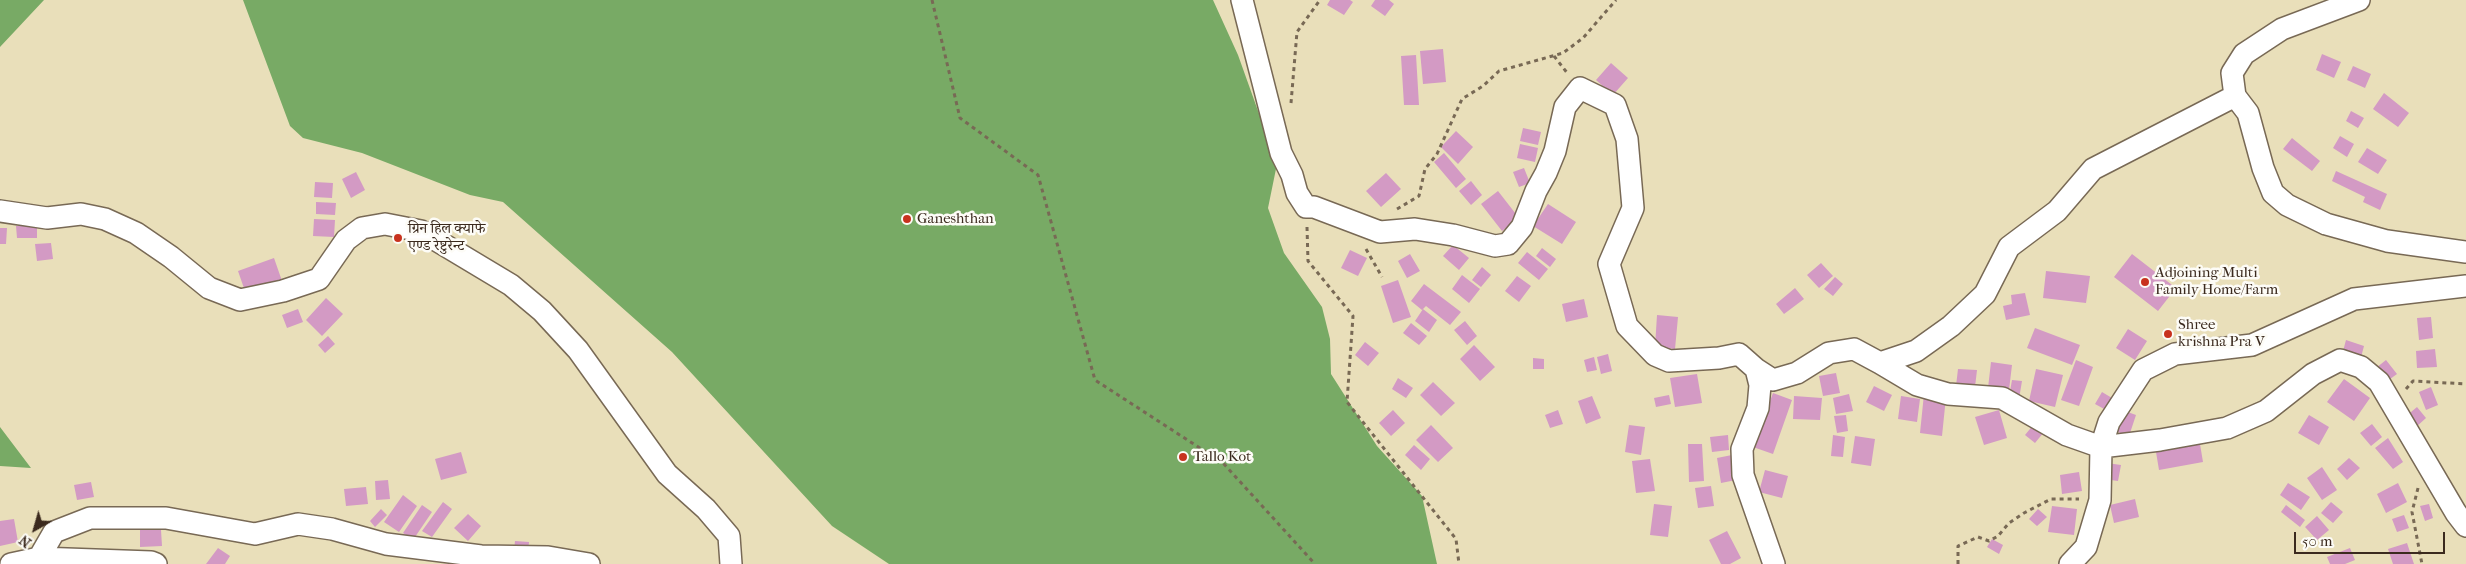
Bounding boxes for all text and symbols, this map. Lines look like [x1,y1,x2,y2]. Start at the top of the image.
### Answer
place label: Ganeshthan [917,210,994,228]
marker: Ganeshthan [901,213,913,225]
place label: ग्रिन हिल क्याफे एण्ड रेष्टुरेन्ट [408,220,485,255]
marker: ग्रिन हिल क्याफे एण्ड रेष्टुरेन्ट [392,232,404,244]
place label: Adjoining Multi Family Home/Farm [2155,264,2278,299]
marker: Adjoining Multi Family Home/Farm [2139,276,2151,288]
place label: Shree krishna Pra V [2178,316,2265,351]
marker: Shree krishna Pra V [2162,328,2174,340]
place label: Tallo Kot [1193,448,1251,466]
marker: Tallo Kot [1177,451,1189,463]
north arrow [10,504,60,554]
scale bar [2296,522,2447,554]
text: N [16,531,35,551]
text: 50 m [2302,532,2332,550]

